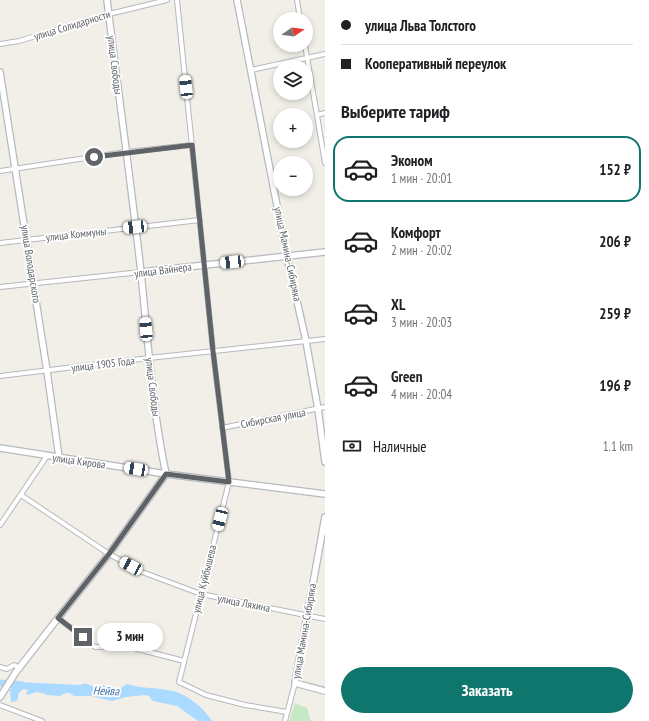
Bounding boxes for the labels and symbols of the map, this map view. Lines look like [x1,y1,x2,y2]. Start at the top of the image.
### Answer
street label: улица Солидарности [32,7,112,43]
north arrow [273,12,313,52]
street label: улица Свободы [104,35,126,95]
car [179,74,193,100]
route start [85,148,103,166]
street label: улица Мамина-Сибиряка [271,205,305,303]
car [122,220,148,234]
street label: улица Володарского [18,224,44,304]
street label: улица Коммуны [45,224,107,244]
car [219,255,245,269]
street label: улица Вайнера [133,260,193,280]
car [139,317,153,341]
street label: улица 1905 Года [70,353,136,375]
street label: улица Свободы [142,357,164,417]
street label: Сибирская улица [239,405,307,431]
street label: улица Кирова [52,450,106,472]
car [123,461,149,477]
car [211,506,229,532]
street label: улица Куйбышева [189,543,219,615]
car [118,555,144,577]
street label: улица Мамина-Сибиряка [289,582,319,680]
street label: улица Ляхина [217,591,271,615]
callout: 3 мин [97,623,163,651]
route end [74,628,92,646]
water label: Нейва [93,683,121,698]

